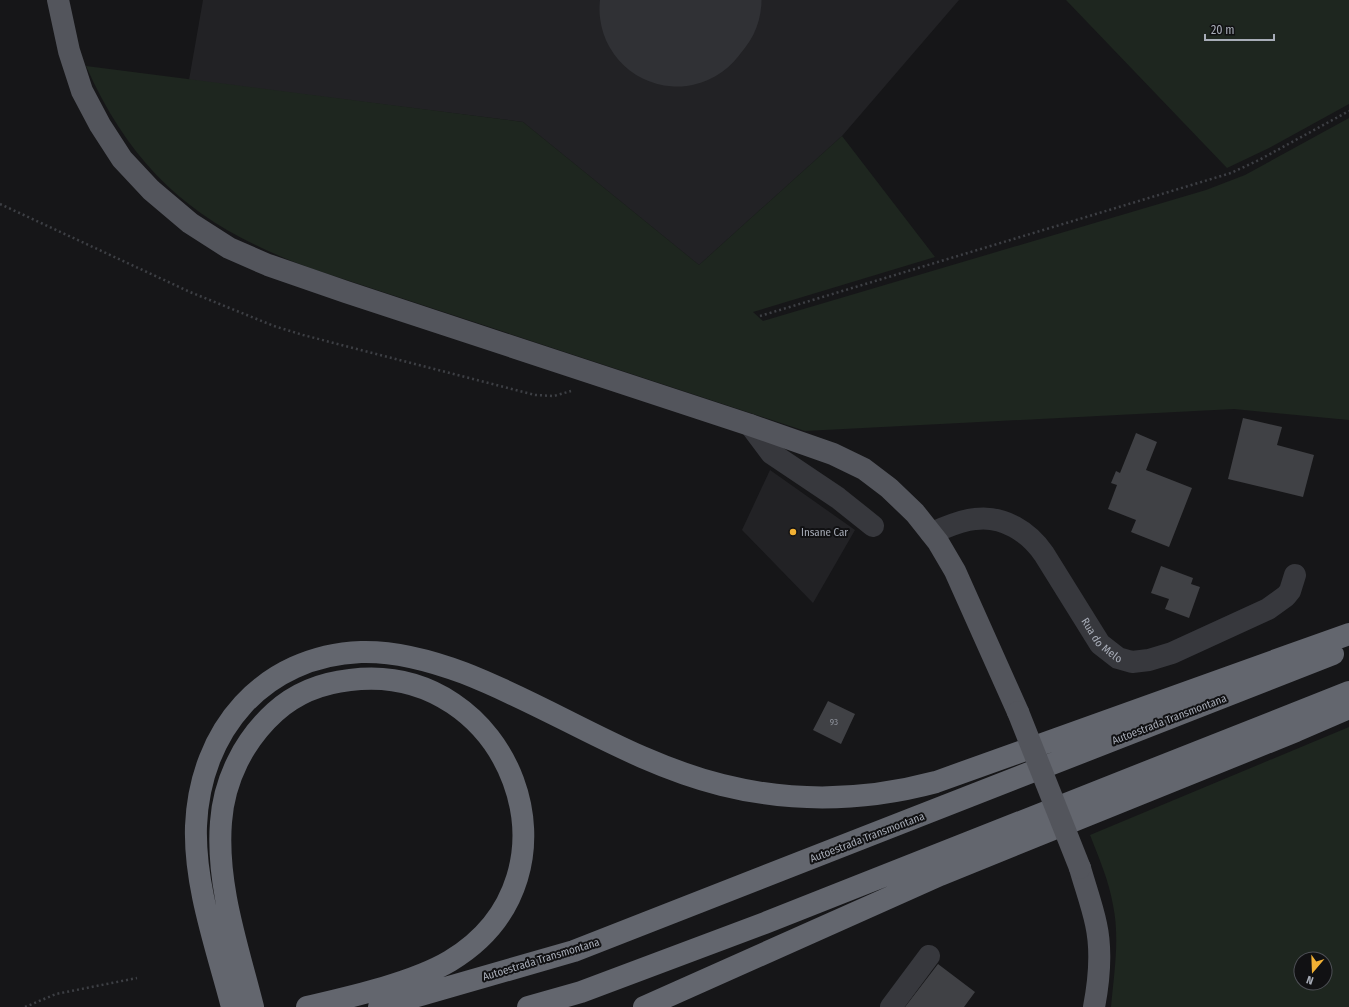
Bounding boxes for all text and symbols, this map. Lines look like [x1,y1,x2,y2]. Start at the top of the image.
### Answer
scale bar [1205,16,1274,42]
text: 20 m [1211,23,1235,37]
place label: Insane Car [801,526,848,539]
marker: Insane Car [788,527,798,537]
street label: Rua do Melo [1078,616,1123,666]
street label: Autoestrada Transmontana [1110,692,1228,747]
house number: 93 [830,717,838,727]
street label: Autoestrada Transmontana [808,810,926,865]
street label: Autoestrada Transmontana [481,935,601,983]
north arrow [1293,951,1333,991]
text: N [1305,973,1315,987]

